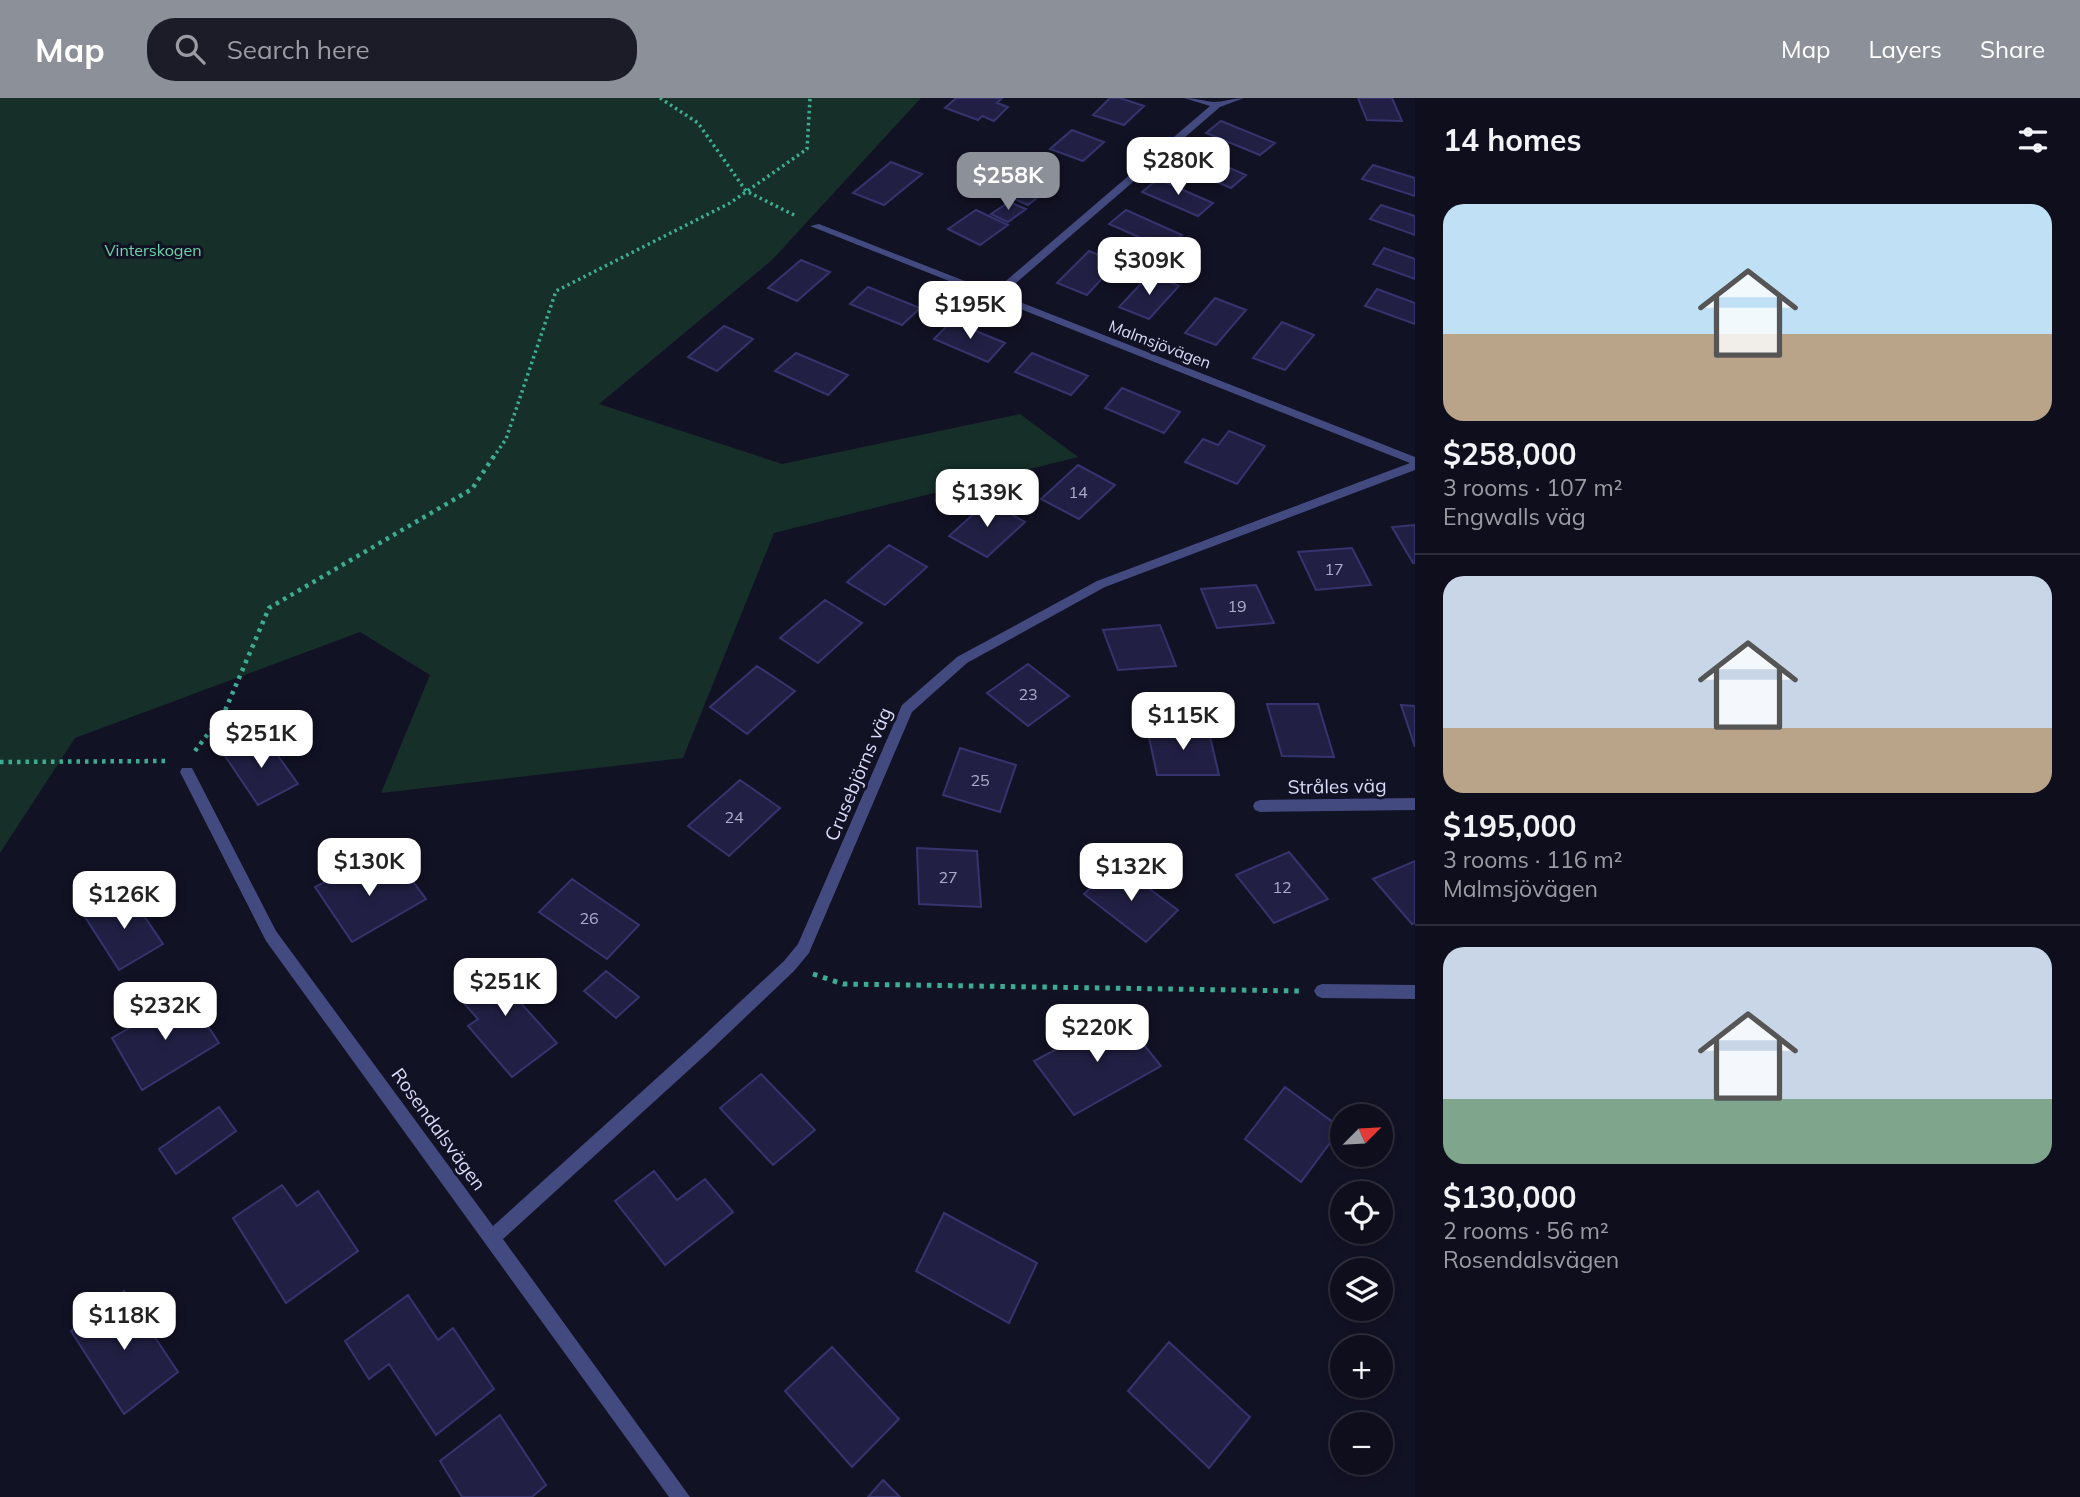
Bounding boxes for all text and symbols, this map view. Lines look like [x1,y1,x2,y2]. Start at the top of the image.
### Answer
search box [147,18,637,81]
text: Map [35,29,105,70]
icon: search [171,30,209,68]
text: Search here [227,33,370,66]
text: Map [1781,34,1830,64]
text: Layers [1868,34,1942,64]
text: Share [1980,34,2045,64]
text: 14 homes [1443,121,1582,159]
icon: filters [2014,121,2052,159]
pin: $280K [1129,138,1227,197]
text: $280K [1143,145,1213,174]
pin: $258K [959,152,1057,212]
text: $258K [973,160,1043,189]
pin: $309K [1100,238,1198,297]
park label: Vinterskogen [104,240,202,260]
text: $309K [1114,245,1184,274]
icon: home [1685,250,1811,376]
pin: $195K [921,282,1019,341]
text: $195K [935,289,1005,318]
street label: Malmsjövägen [1106,315,1214,373]
text: $258,000 [1443,435,1576,473]
pin: $139K [938,470,1036,529]
text: 3 rooms · 107 m² [1443,473,1623,502]
text: $139K [952,477,1022,506]
house number: 14 [1068,482,1088,502]
text: Engwalls väg [1443,502,1586,531]
house number: 17 [1324,559,1344,579]
house number: 19 [1227,596,1247,616]
icon: home [1685,622,1811,748]
house number: 23 [1018,684,1038,704]
pin: $115K [1134,692,1232,752]
text: $115K [1148,700,1218,729]
street label: Crusebjörns väg [819,704,897,844]
pin: $251K [212,710,310,770]
text: $251K [226,718,296,747]
house number: 25 [970,770,990,790]
street label: Stråles väg [1287,773,1387,799]
house number: 24 [724,807,744,827]
text: $195,000 [1443,807,1576,845]
pin: $130K [320,838,418,898]
pin: $132K [1082,844,1180,903]
text: 3 rooms · 116 m² [1443,845,1623,874]
text: $130K [334,846,404,875]
text: $132K [1096,851,1166,880]
house number: 27 [938,867,958,887]
pin: $126K [75,872,173,931]
text: Malmsjövägen [1443,874,1598,903]
house number: 12 [1272,877,1292,897]
text: $126K [89,879,159,908]
house number: 26 [579,908,599,928]
pin: $251K [456,958,554,1018]
text: $251K [470,966,540,995]
pin: $232K [116,982,214,1042]
text: $232K [130,990,200,1019]
icon: home [1685,993,1811,1119]
pin: $220K [1048,1004,1146,1064]
text: $220K [1062,1012,1132,1041]
street label: Rosendalsvägen [386,1063,492,1195]
north arrow [1330,1104,1393,1167]
map controls [1330,1104,1393,1475]
text: $130,000 [1443,1178,1576,1216]
button: locate [1330,1181,1393,1244]
text: 2 rooms · 56 m² [1443,1216,1609,1245]
text: Rosendalsvägen [1443,1245,1619,1274]
button: layers [1330,1258,1393,1321]
pin: $118K [75,1292,173,1352]
text: $118K [89,1300,159,1329]
button: + [1330,1335,1393,1398]
button: − [1330,1412,1393,1475]

